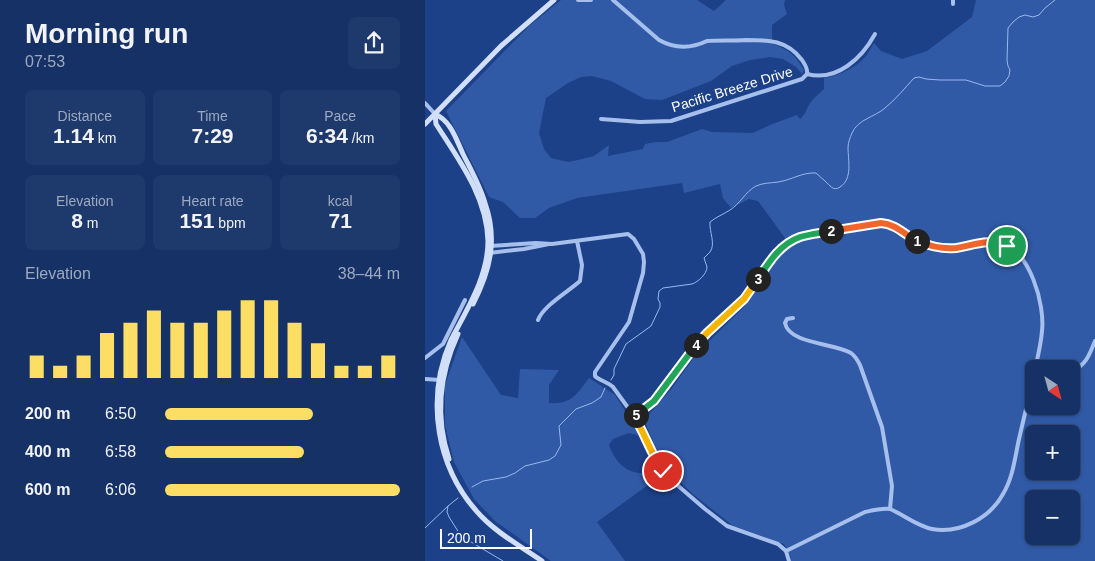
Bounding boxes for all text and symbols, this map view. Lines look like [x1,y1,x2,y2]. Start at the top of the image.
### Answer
button: share [348,17,400,69]
text: Morning run [25,18,188,49]
text: 07:53 [25,53,65,70]
street label: Pacific Breeze Drive [669,63,795,115]
text: Distance [58,108,112,124]
text: Time [197,108,228,124]
text: Pace [324,108,356,124]
text: 1.14 [53,124,94,147]
text: 7:29 [191,124,234,147]
text: 6:34 [306,124,348,147]
text: km [94,130,117,146]
text: /km [348,130,374,146]
text: Elevation [56,193,114,209]
text: Heart rate [181,193,244,209]
text: kcal [328,193,353,209]
text: 8 [71,209,83,232]
text: 151 [179,209,214,232]
text: 71 [328,209,352,232]
text: m [83,215,98,231]
text: bpm [214,215,246,231]
pin: 2 [819,218,843,244]
text: 2 [828,223,835,239]
pin [986,225,1028,267]
pin: 1 [905,228,929,254]
icon: arrive [993,232,1021,260]
text: 1 [914,233,921,249]
text: Elevation [25,265,91,282]
text: 38–44 m [338,265,400,282]
pin: 3 [745,266,771,292]
text: 3 [755,271,762,287]
pin: 4 [683,332,709,358]
text: 4 [693,337,700,353]
north arrow [1025,360,1080,415]
map controls [1025,360,1080,545]
pin: 5 [623,402,649,428]
text: 200 m [25,405,70,422]
text: 6:50 [105,405,136,422]
text: 5 [633,407,640,423]
button: + [1025,425,1080,480]
text: 400 m [25,443,70,460]
text: 6:58 [105,443,136,460]
pin [642,450,684,492]
icon: check [649,457,677,485]
text: 600 m [25,481,70,498]
text: 6:06 [105,481,136,498]
button: − [1025,490,1080,545]
scale bar [440,526,533,549]
text: 200 m [447,530,486,546]

